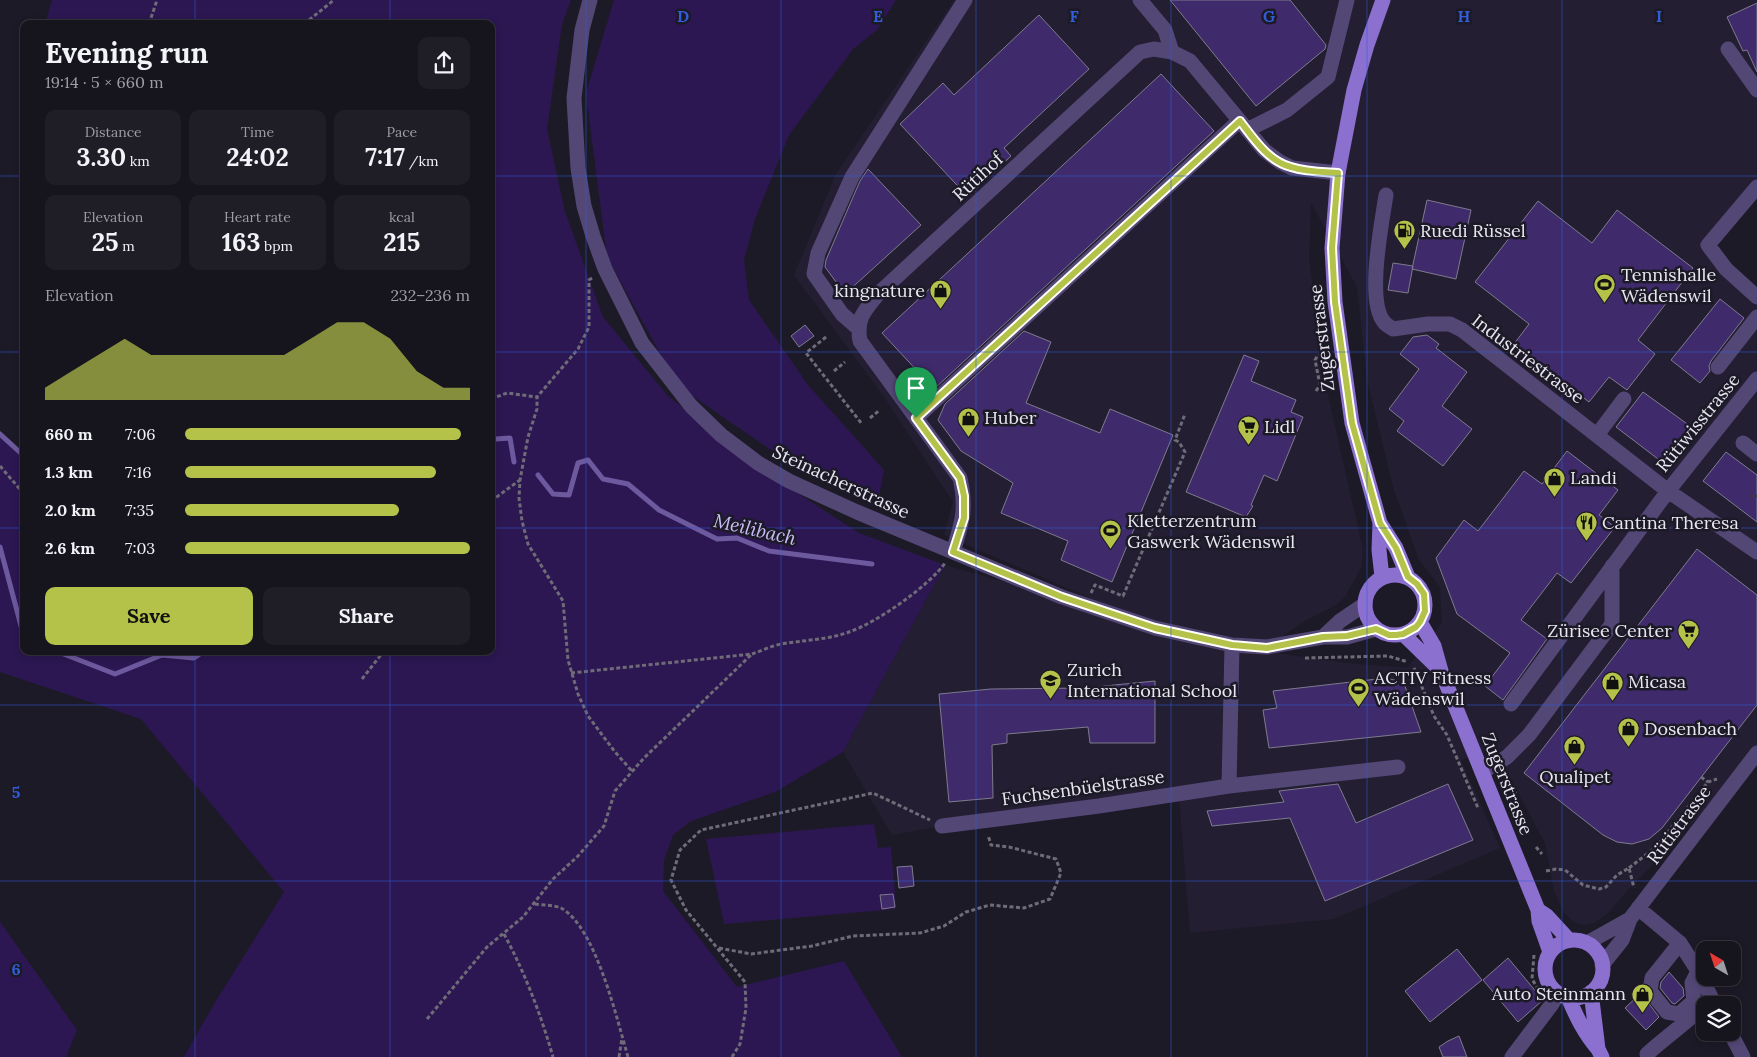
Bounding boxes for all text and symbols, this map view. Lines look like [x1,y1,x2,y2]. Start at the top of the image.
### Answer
text: D [677,6,689,26]
text: E [873,6,883,26]
text: F [1069,6,1079,26]
text: G [1263,6,1275,26]
text: H [1458,6,1471,26]
text: I [1656,6,1662,26]
text: Evening run [45,35,208,71]
button: share [418,37,470,89]
text: 19:14 · 5 × 660 m [45,72,164,92]
text: Distance [85,123,142,141]
text: Time [241,123,274,141]
text: Pace [387,123,417,141]
text: 3.30 [76,141,126,173]
text: 24:02 [226,141,289,173]
text: 7:17 [365,141,405,173]
street label: Rütihof [947,146,1009,206]
text: km [126,152,150,170]
text: /km [405,152,438,170]
text: Elevation [83,208,143,226]
text: Heart rate [224,208,291,226]
text: kcal [389,208,415,226]
fuel station icon: Ruedi Rüssel [1392,219,1416,250]
place label: Ruedi Rüssel [1420,219,1526,242]
text: 25 [92,226,118,258]
text: 163 [222,226,260,258]
text: 215 [383,226,420,258]
text: m [118,237,135,255]
text: bpm [260,237,293,255]
place label: Tennishalle Wädenswil [1621,263,1716,307]
sports icon: Tennishalle Wädenswil [1593,273,1617,304]
place label: kingnature [834,279,925,302]
shop icon: kingnature [929,279,953,310]
street label: Zugerstrasse [1303,283,1339,393]
text: Elevation [45,285,114,305]
text: 232–236 m [390,285,470,305]
street label: Industriestrasse [1468,309,1589,409]
pin [895,367,937,418]
street label: Rütiwisstrasse [1651,368,1745,477]
icon: arrive [902,374,930,402]
shop icon: Huber [956,406,980,437]
place label: Huber [984,406,1037,429]
supermarket icon: Lidl [1236,415,1260,446]
place label: Lidl [1264,415,1295,438]
text: 660 m [45,424,93,444]
text: 7:06 [125,424,156,444]
street label: Steinacherstrasse [769,440,914,523]
text: 1.3 km [45,462,93,482]
text: 7:16 [125,462,151,482]
shop icon: Landi [1542,466,1566,497]
place label: Landi [1570,466,1617,489]
text: 2.0 km [45,500,96,520]
text: 7:35 [125,500,154,520]
water label: Meilibach [711,508,799,550]
place label: Kletterzentrum Gaswerk Wädenswil [1127,509,1295,553]
restaurant icon: Cantina Theresa [1574,511,1598,542]
place label: Cantina Theresa [1602,511,1739,534]
sports icon: Kletterzentrum Gaswerk Wädenswil [1099,519,1123,550]
text: 2.6 km [45,538,95,558]
text: 7:03 [125,538,155,558]
button: Save [45,587,253,645]
button: Share [263,587,470,645]
place label: Zürisee Center [1547,619,1672,642]
supermarket icon: Zürisee Center [1676,619,1700,650]
place label: Zurich International School [1067,658,1237,702]
place label: ACTIV Fitness Wädenswil [1373,666,1491,710]
school or university icon: Zurich International School [1039,668,1063,699]
shop icon: Micasa [1600,670,1624,701]
place label: Micasa [1628,670,1686,693]
sports icon: ACTIV Fitness Wädenswil [1346,676,1370,707]
shop icon: Dosenbach [1616,717,1640,748]
place label: Dosenbach [1644,717,1737,740]
street label: Zugerstrasse [1477,730,1538,838]
shop icon: Qualipet [1563,735,1587,766]
street label: Fuchsenbüelstrasse [1000,765,1166,810]
place label: Qualipet [1539,765,1611,788]
street label: Rütistrasse [1642,781,1716,869]
text: 5 [12,782,21,802]
north arrow [1696,941,1741,986]
map controls [1696,941,1741,1041]
text: 6 [11,959,21,979]
place label: Auto Steinmann [1491,982,1626,1005]
shop icon: Auto Steinmann [1630,982,1654,1013]
button: layers [1696,996,1741,1041]

